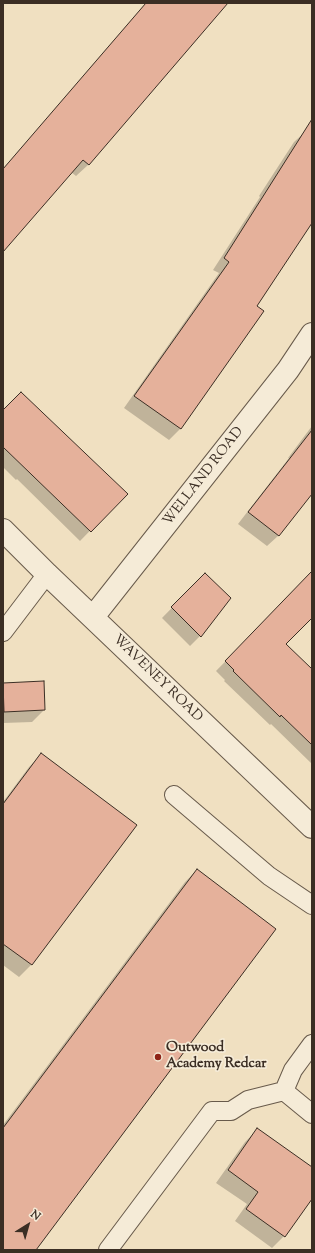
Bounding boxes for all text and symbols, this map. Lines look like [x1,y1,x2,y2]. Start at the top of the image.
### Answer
street label: WELLAND ROAD [160,424,248,530]
street label: WAVENEY ROAD [108,632,206,726]
place label: Outwood Academy Redcar [166,1041,266,1074]
marker: Outwood Academy Redcar [153,1052,163,1062]
north arrow [8,1205,48,1245]
text: N [27,1206,44,1224]

